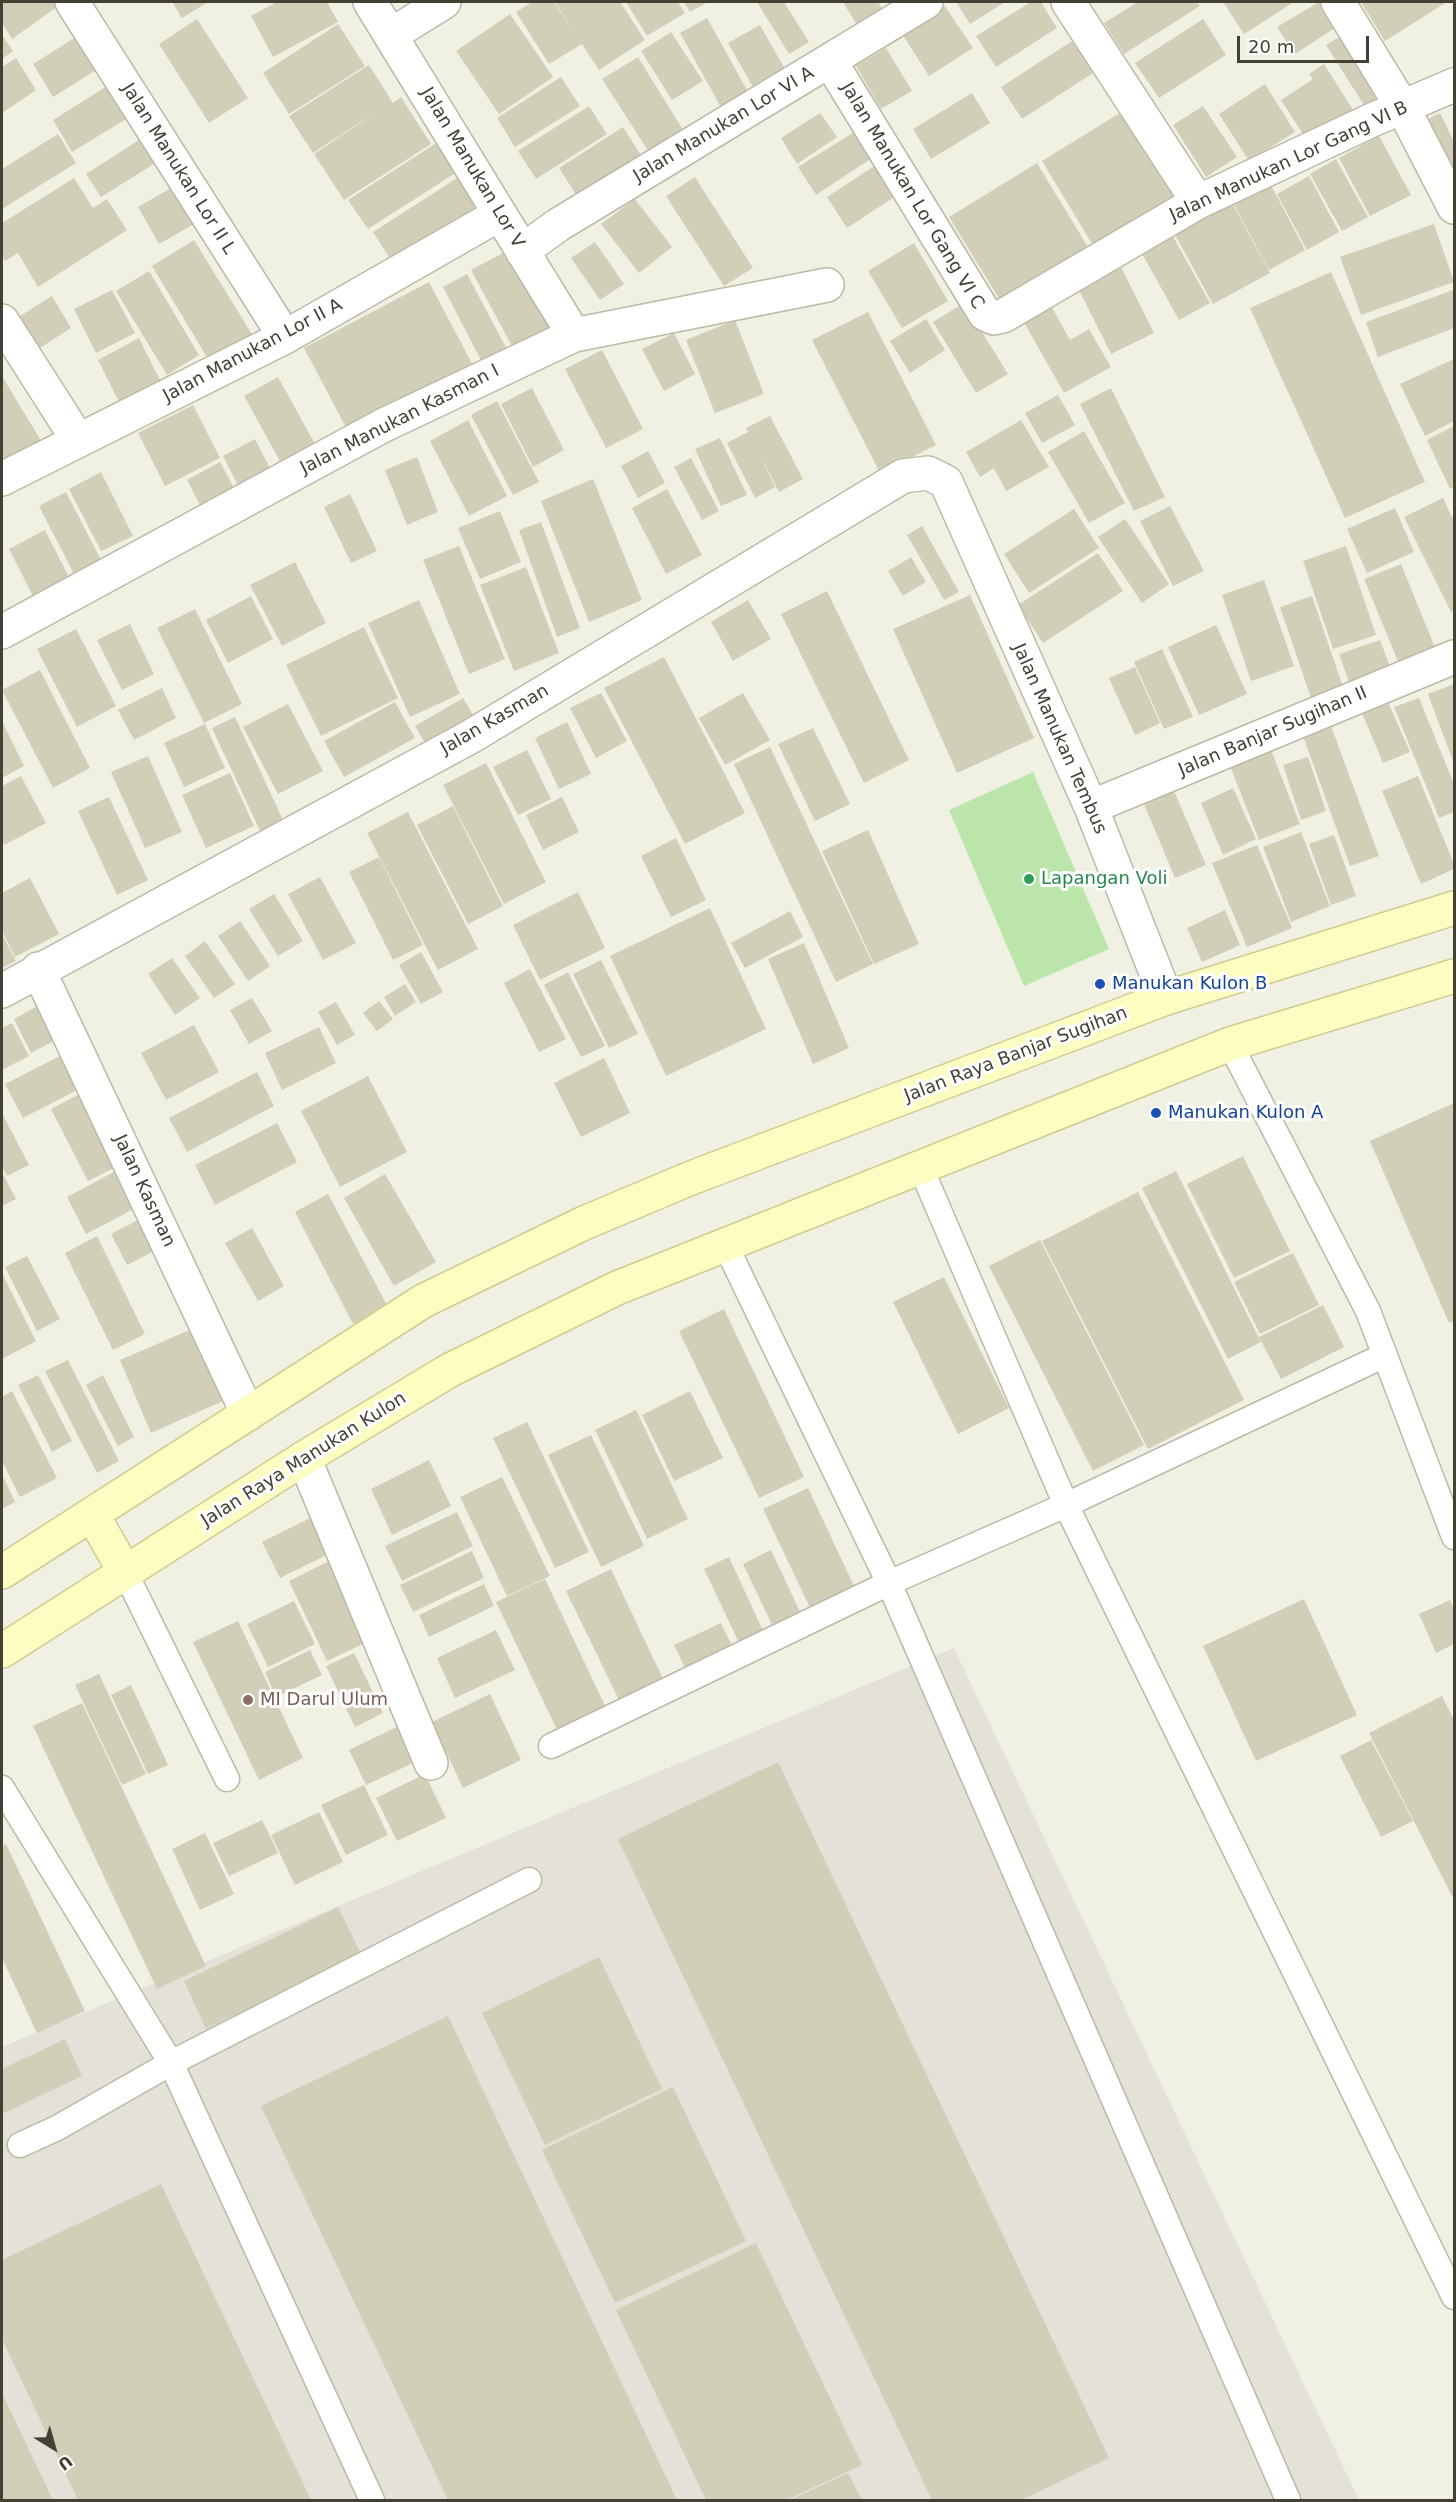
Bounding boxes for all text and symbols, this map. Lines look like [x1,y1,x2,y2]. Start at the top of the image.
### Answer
scale bar [1240,24,1372,62]
text: 20 m [1248,36,1294,57]
street label: Jalan Manukan Lor VI A [630,63,818,187]
street label: Jalan Manukan Lor Gang VI C [836,79,988,313]
street label: Jalan Manukan Lor II L [117,80,239,258]
street label: Jalan Manukan Lor V [416,84,528,252]
street label: Jalan Manukan Lor Gang VI B [1167,97,1411,227]
street label: Jalan Manukan Lor II A [160,295,346,407]
street label: Jalan Manukan Kasman I [297,360,503,480]
street label: Jalan Manukan Tembus [1007,641,1111,837]
street label: Jalan Kasman [437,680,553,760]
street label: Jalan Banjar Sugihan II [1175,682,1371,782]
place label: Lapangan Voli [1041,868,1167,890]
marker: Lapangan Voli [1022,872,1036,886]
place label: Manukan Kulon B [1112,973,1267,995]
marker: Manukan Kulon B [1093,977,1107,991]
street label: Jalan Raya Banjar Sugihan [901,1002,1131,1108]
place label: Manukan Kulon A [1168,1102,1323,1124]
marker: Manukan Kulon A [1149,1106,1163,1120]
street label: Jalan Kasman [109,1131,179,1251]
street label: Jalan Raya Manukan Kulon [198,1388,410,1532]
place label: MI Darul Ulum [260,1689,388,1711]
marker: MI Darul Ulum [241,1693,255,1707]
north arrow [24,2418,84,2478]
text: U [54,2451,76,2474]

